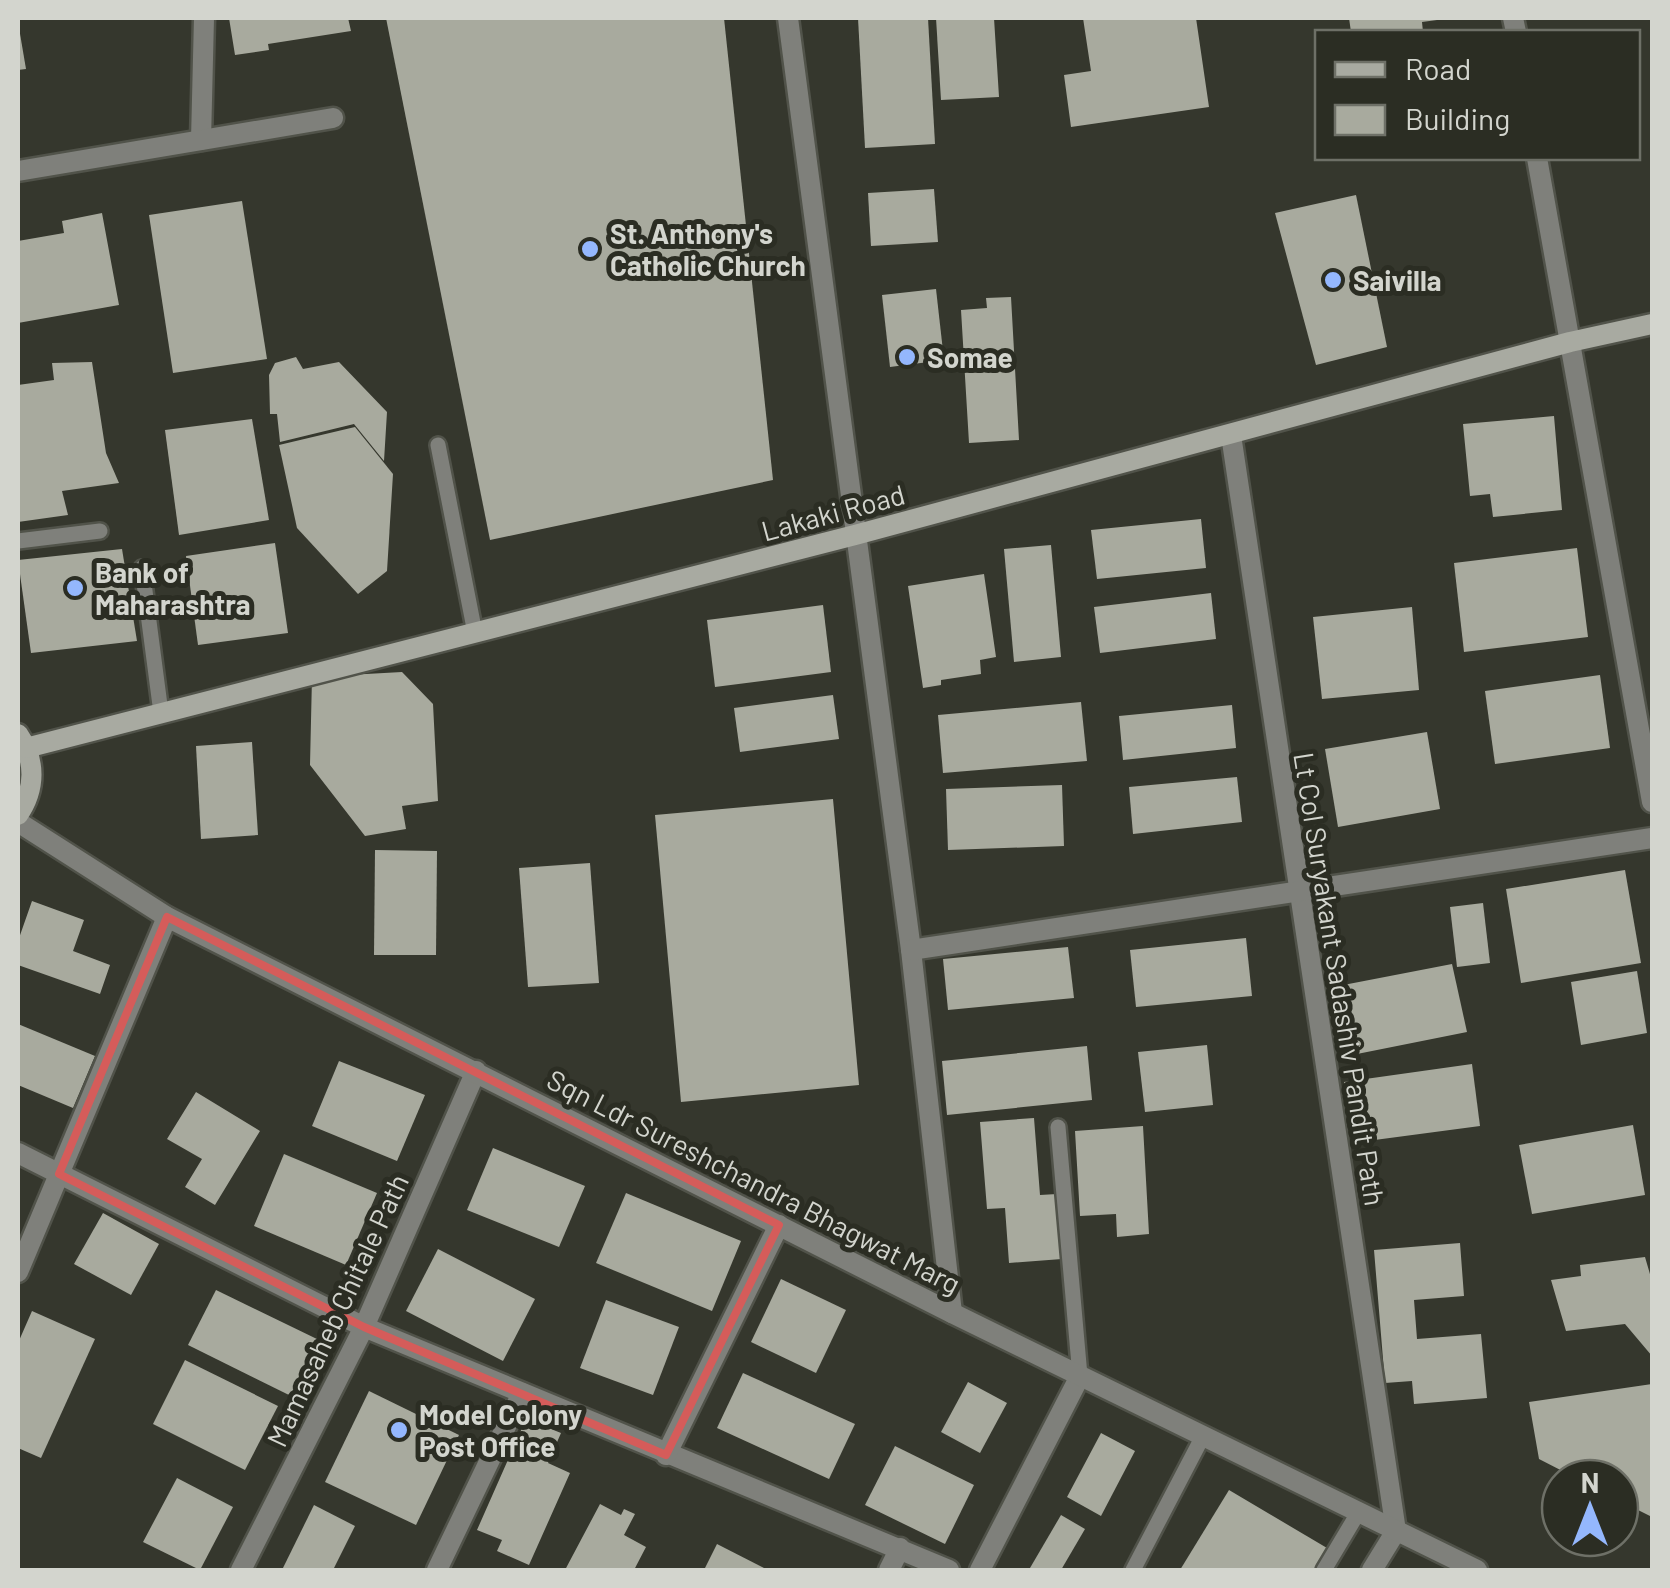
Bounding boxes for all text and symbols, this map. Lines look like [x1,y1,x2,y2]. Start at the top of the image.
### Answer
legend [1315,30,1640,160]
text: Road [1405,50,1471,86]
text: Building [1405,100,1510,136]
place label: St. Anthony's Catholic Church [610,216,806,282]
marker: St. Anthony's Catholic Church [579,238,601,260]
place label: Saivilla [1353,263,1442,297]
marker: Saivilla [1322,269,1344,291]
place label: Somae [927,340,1013,374]
marker: Somae [896,346,918,368]
street label: Lakaki Road [758,477,908,547]
place label: Bank of Maharashtra [95,555,251,621]
marker: Bank of Maharashtra [64,577,86,599]
street label: Lt Col Suryakant Sadashiv Pandit Path [1287,750,1393,1208]
street label: Sqn Ldr Sureshchandra Bhagwat Marg [542,1062,966,1300]
street label: Mamasaheb Chitale Path [259,1168,415,1452]
place label: Model Colony Post Office [419,1397,582,1463]
marker: Model Colony Post Office [388,1419,410,1441]
north arrow [1540,1458,1640,1558]
text: N [1581,1465,1599,1499]

